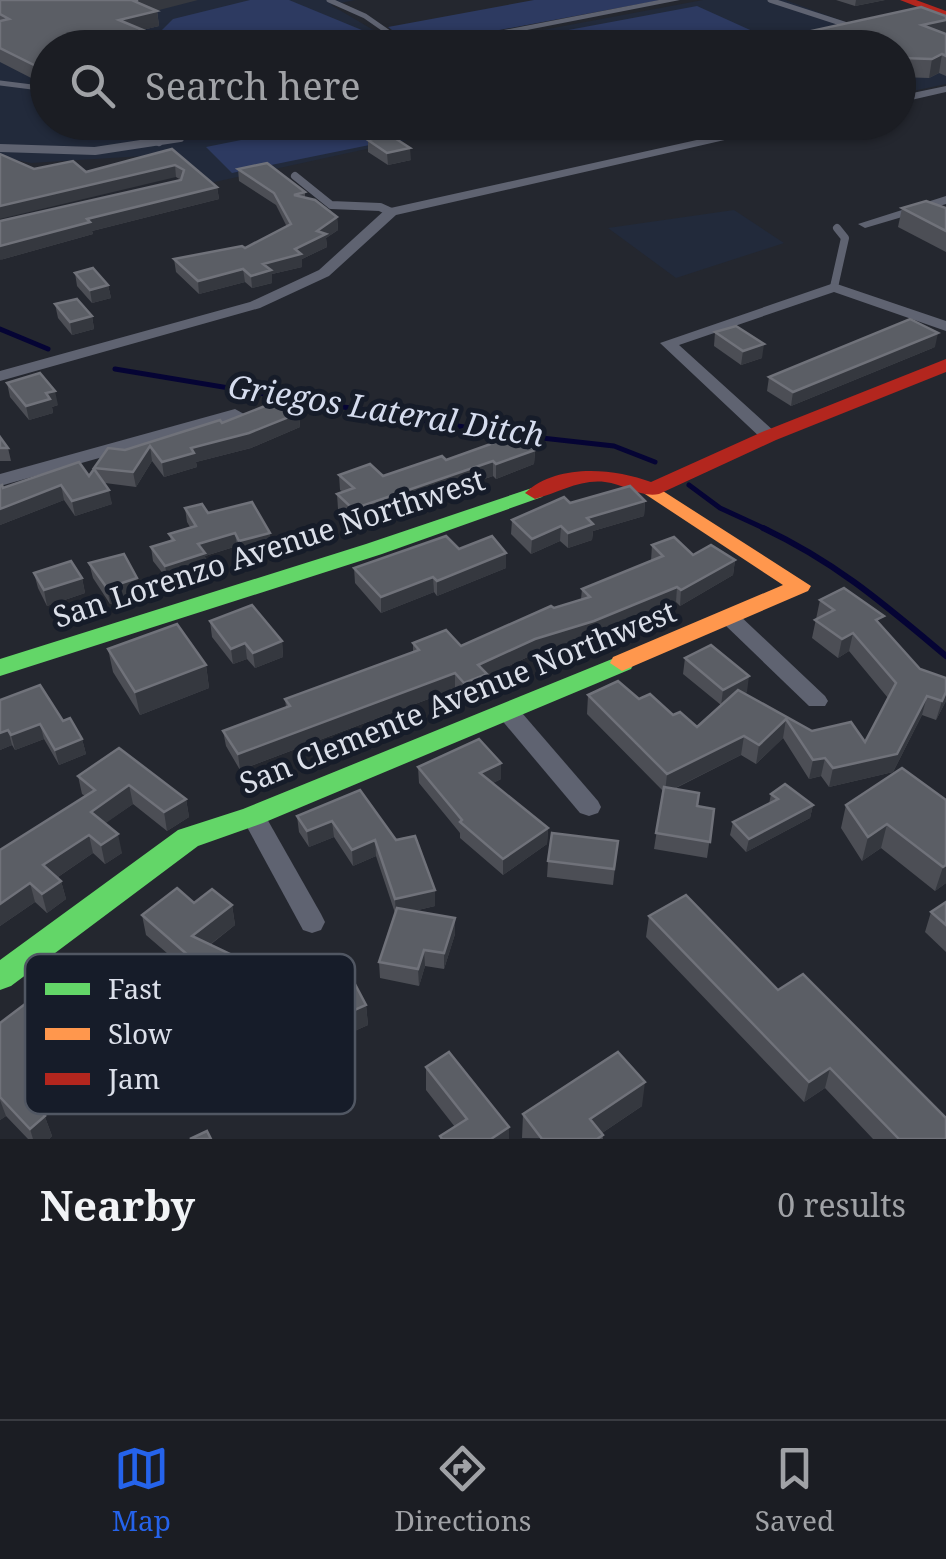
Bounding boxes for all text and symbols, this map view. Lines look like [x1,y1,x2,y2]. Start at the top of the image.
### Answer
search box [30,30,916,140]
icon: search [65,58,120,113]
text: Search here [145,59,361,111]
water label: Griegos Lateral Ditch [225,363,547,456]
street label: San Lorenzo Avenue Northwest [48,458,489,637]
street label: San Clemente Avenue Northwest [233,590,682,803]
legend [25,954,355,1114]
text: Fast [108,969,162,1007]
text: Slow [108,1014,173,1052]
text: Jam [107,1059,160,1097]
text: Nearby [40,1176,195,1233]
text: 0 results [777,1183,906,1226]
tab: Map [112,1441,171,1539]
tab: Directions [394,1441,531,1539]
tab: Saved [755,1441,834,1539]

